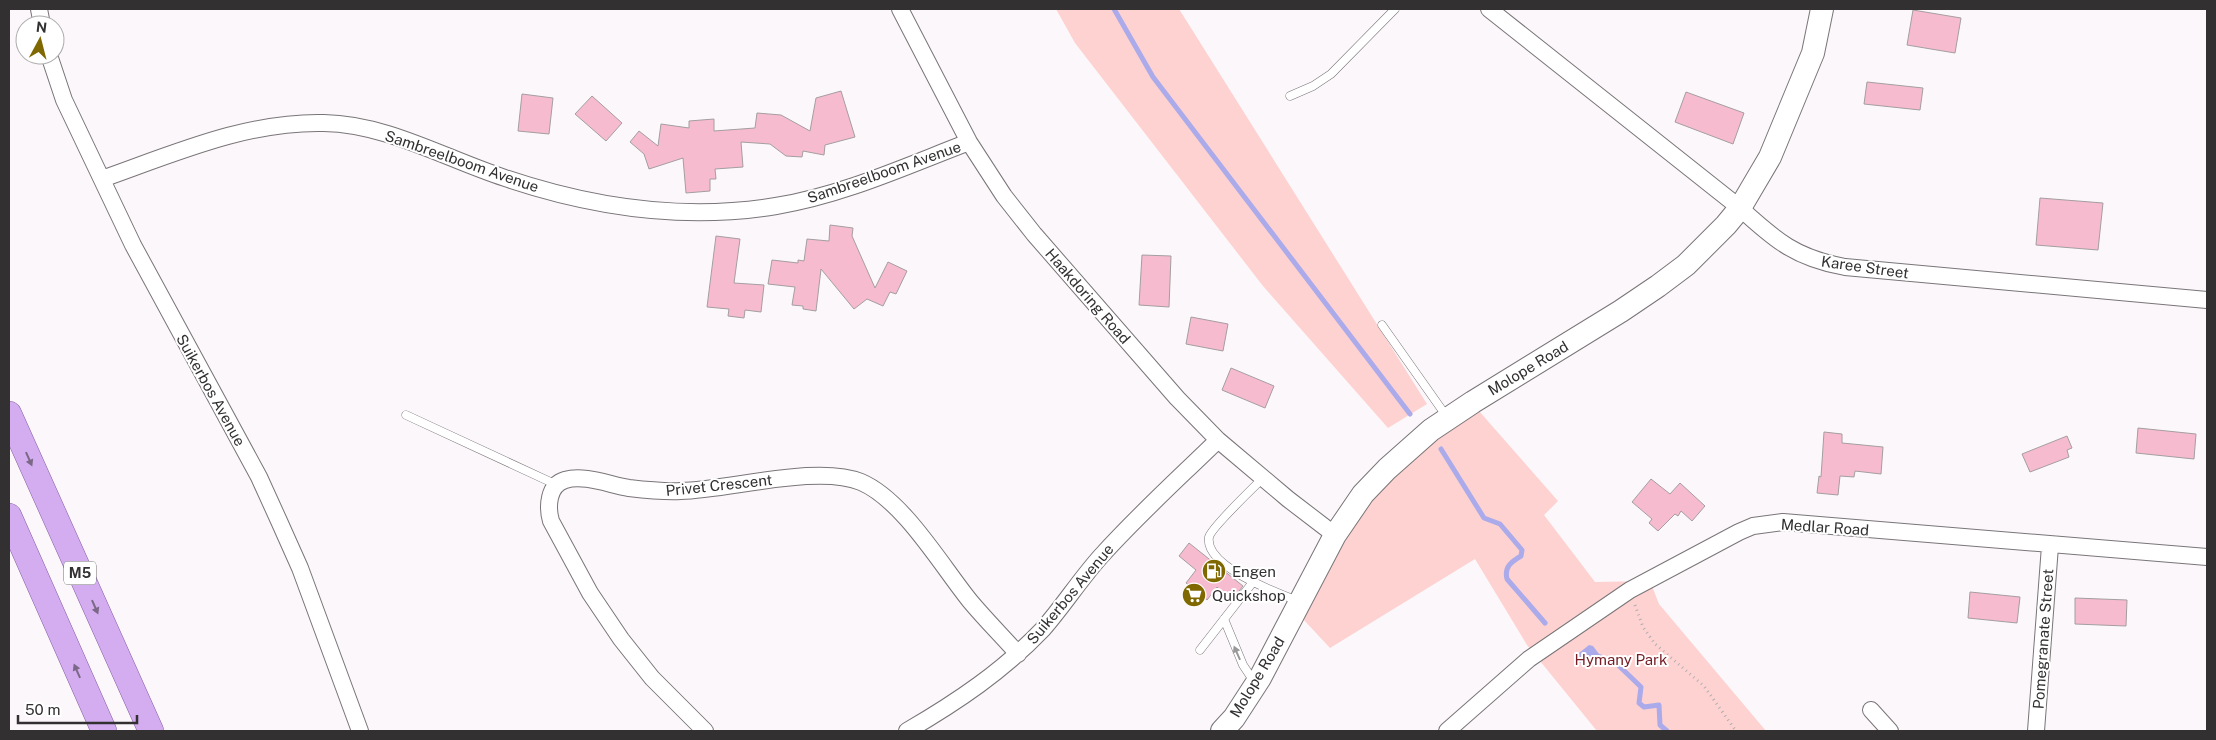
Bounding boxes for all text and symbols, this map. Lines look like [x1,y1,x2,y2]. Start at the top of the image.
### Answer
north arrow [15,15,65,65]
text: N [35,18,48,36]
street label: Sambreelboom Avenue [383,127,541,195]
street label: Sambreelboom Avenue [805,138,963,206]
street label: Haakdoring Road [1042,245,1134,347]
street label: Karee Street [1820,252,1910,282]
street label: Suikerbos Avenue [173,331,249,449]
street label: Molope Road [1485,337,1571,399]
one-way arrow [25,452,33,466]
street label: Privet Crescent [665,471,773,499]
street label: Medlar Road [1780,515,1870,539]
street label: Suikerbos Avenue [1023,541,1117,647]
fuel station icon: Engen [1201,558,1227,584]
road number: M5 [64,562,96,584]
place label: Engen [1232,563,1276,580]
street label: Pomegranate Street [2030,568,2056,710]
supermarket icon: Quickshop [1181,582,1207,608]
place label: Quickshop [1212,587,1286,604]
one-way arrow [92,600,100,614]
street label: Molope Road [1226,634,1288,720]
one-way arrow [1233,646,1241,660]
park label: Hymany Park [1575,651,1667,668]
one-way arrow [72,664,80,678]
scale bar [18,692,136,724]
text: 50 m [25,701,60,718]

